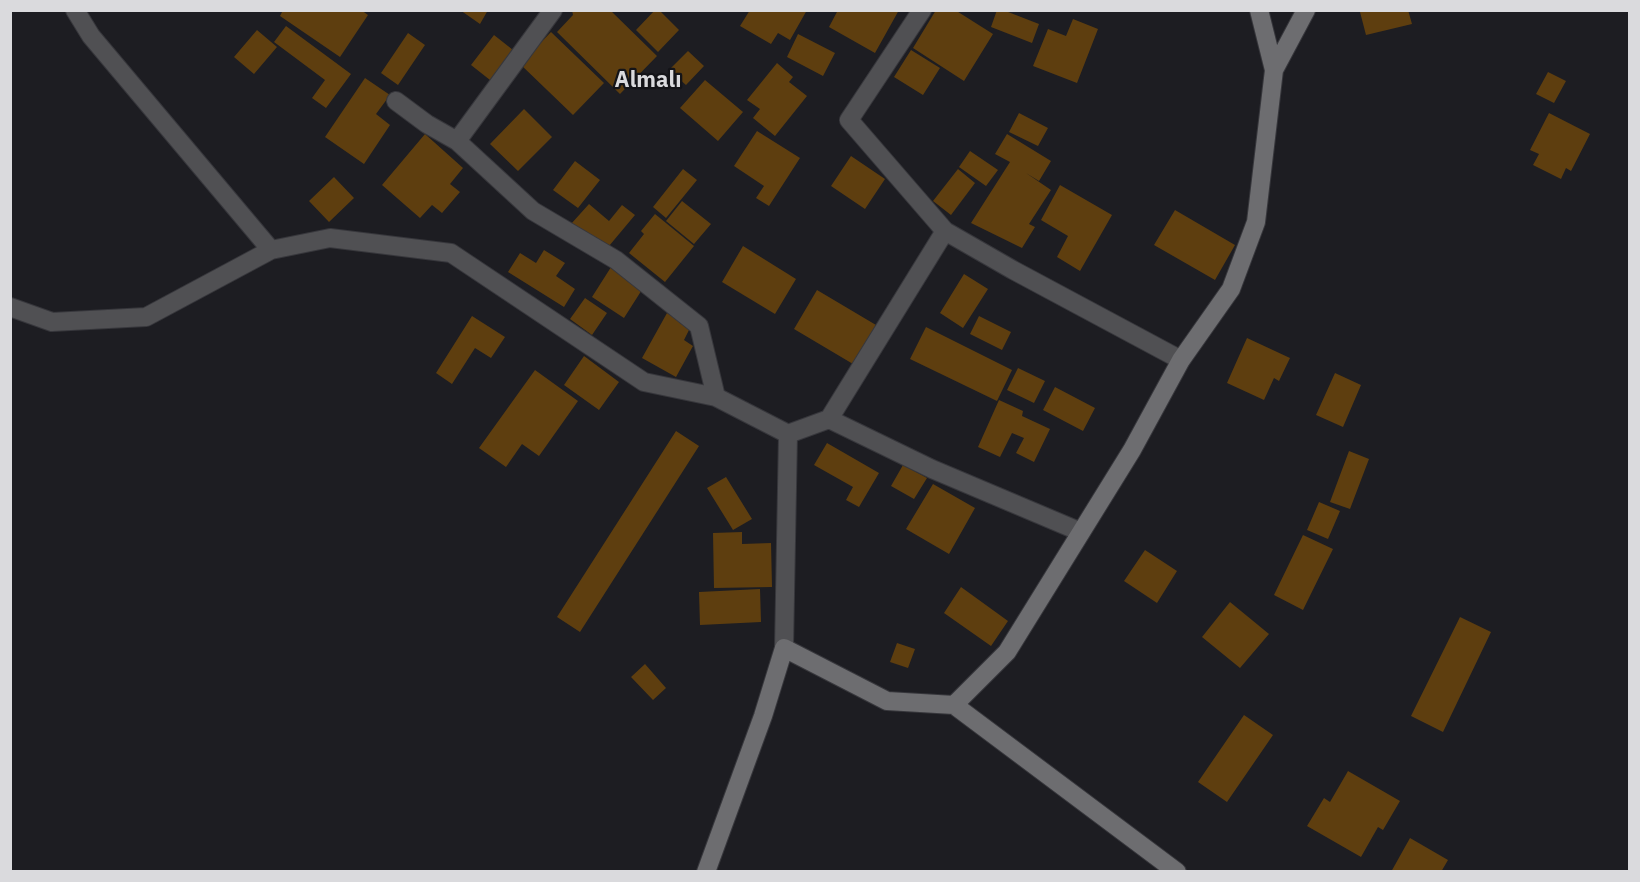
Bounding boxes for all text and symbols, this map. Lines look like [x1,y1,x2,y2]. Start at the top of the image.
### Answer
district label: Almalı [615,68,681,94]

